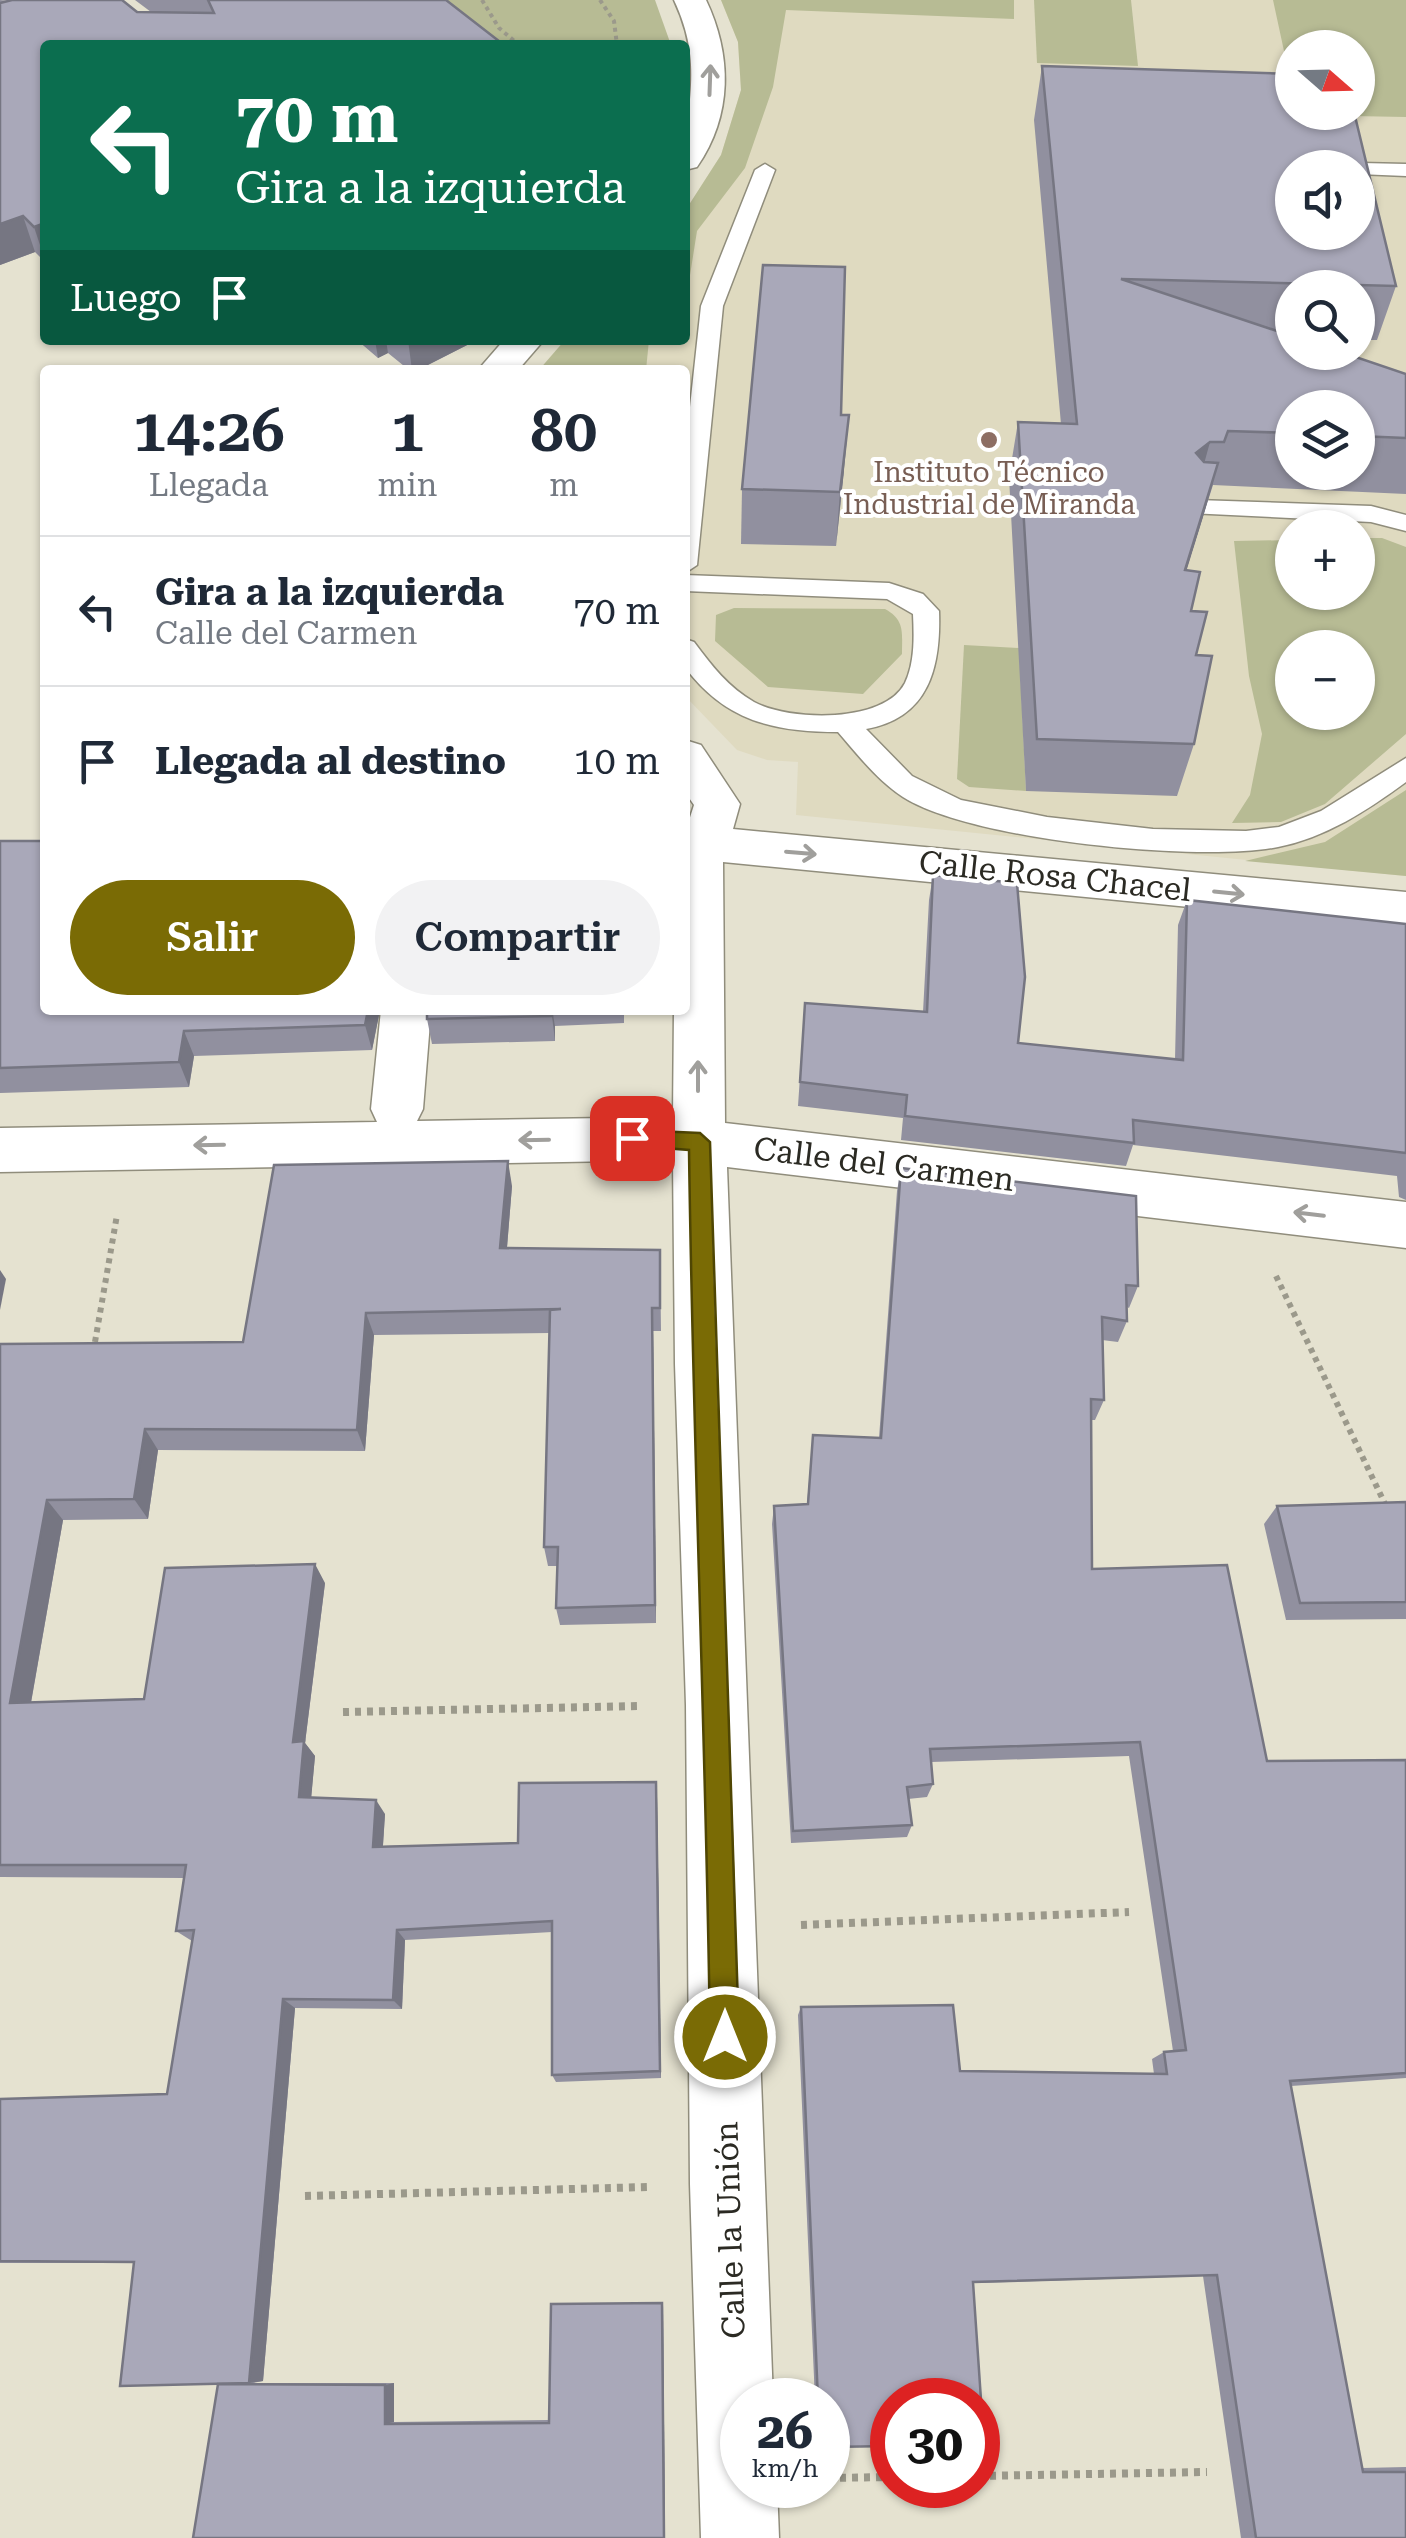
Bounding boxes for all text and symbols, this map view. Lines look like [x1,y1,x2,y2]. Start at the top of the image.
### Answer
north arrow [1275,30,1375,130]
map controls [1275,30,1375,730]
one-way arrow [701,65,720,97]
text: 70 m [235,77,399,159]
icon: left [70,80,200,210]
button: sound [1275,150,1375,250]
text: Gira a la izquierda [235,161,626,214]
icon: arrive [202,270,257,325]
button: search [1275,270,1375,370]
text: Luego [70,276,182,320]
button: layers [1275,390,1375,490]
text: 14:26 [133,395,285,466]
text: 1 [391,395,424,466]
text: 80 [530,395,597,466]
marker: Instituto Técnico Industrial de Miranda [978,429,1000,451]
place label: Instituto Técnico Industrial de Miranda [843,456,1135,521]
text: Llegada [149,466,269,504]
text: min [377,466,437,504]
text: m [549,466,578,504]
button: + [1275,510,1375,610]
text: Gira a la izquierda [155,570,504,614]
icon: left [70,584,125,639]
text: 70 m [573,589,660,633]
text: Calle del Carmen [155,614,417,652]
button: − [1275,630,1375,730]
icon: arrive [70,734,125,789]
text: Llegada al destino [155,739,506,783]
text: 10 m [573,739,660,783]
one-way arrow [784,843,816,862]
street label: Calle Rosa Chacel [917,843,1193,909]
button: Salir [70,880,355,995]
button: Compartir [375,880,660,995]
one-way arrow [1212,884,1244,903]
one-way arrow [688,1061,708,1094]
pin [590,1096,675,1181]
icon: arrive [605,1111,660,1166]
street label: Calle del Carmen [752,1129,1016,1199]
one-way arrow [518,1130,550,1150]
one-way arrow [193,1136,226,1154]
one-way arrow [1294,1204,1326,1223]
position arrow [673,1985,777,2089]
street label: Calle la Unión [707,2121,753,2339]
speed limit sign: 30 [870,2378,1000,2508]
text: 26 [757,2402,813,2460]
text: km/h [752,2454,818,2483]

